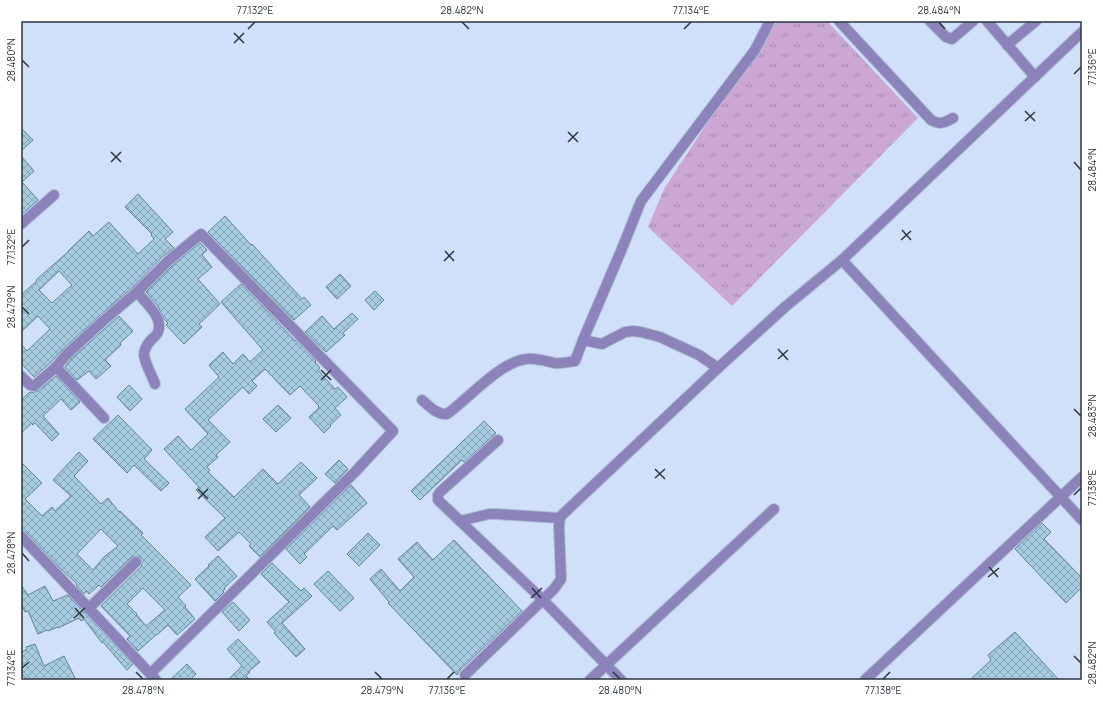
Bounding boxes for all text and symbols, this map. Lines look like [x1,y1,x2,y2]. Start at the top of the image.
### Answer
text: 77.132°E [237,3,273,17]
text: 28.482°N [441,3,484,17]
text: 77.134°E [673,3,710,17]
text: 28.484°N [918,3,961,17]
text: 28.480°N [4,38,18,82]
text: 77.136°E [1085,48,1099,85]
text: 28.484°N [1085,148,1099,191]
text: 77.132°E [4,229,18,265]
text: 28.479°N [4,286,18,328]
text: 28.483°N [1085,395,1099,437]
text: 77.138°E [1085,470,1099,506]
text: 28.478°N [4,532,18,574]
text: 28.482°N [1085,641,1099,684]
text: 77.134°E [4,649,18,686]
text: 28.478°N [122,683,164,697]
text: 28.479°N [361,683,403,697]
text: 77.136°E [429,683,466,697]
text: 28.480°N [598,683,642,697]
text: 77.138°E [865,683,901,697]

